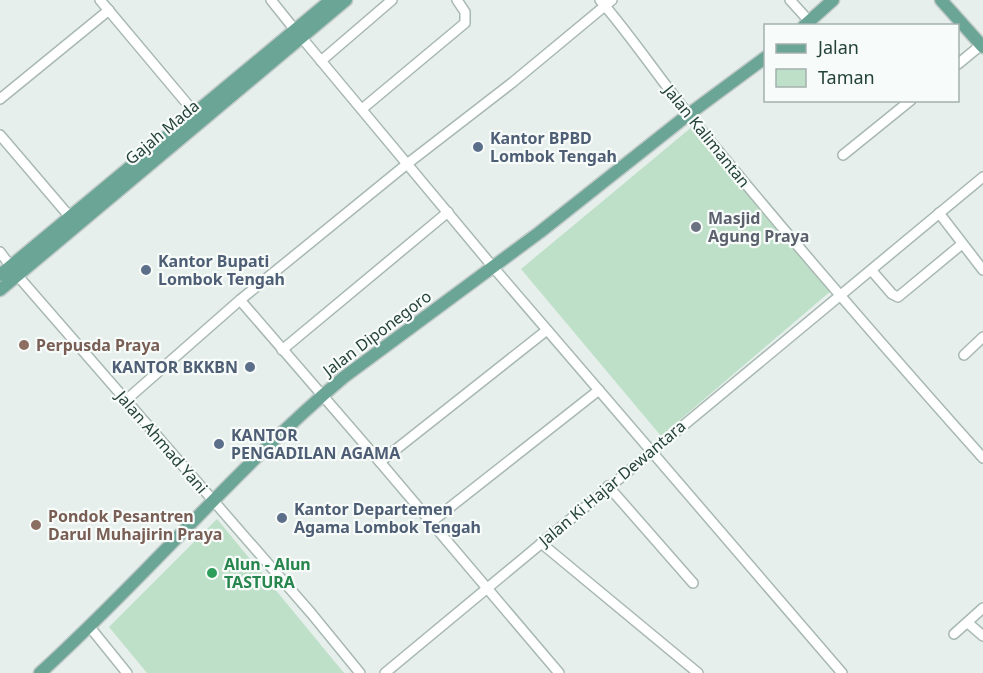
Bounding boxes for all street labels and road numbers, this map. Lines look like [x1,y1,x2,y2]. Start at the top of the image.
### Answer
street label: Jalan Kalimantan [658,79,755,192]
street label: Gajah Mada [120,95,204,169]
street label: Jalan Diponegoro [317,285,436,382]
street label: Jalan Ahmad Yani [110,384,213,498]
street label: Jalan Ki Hajar Dewantara [532,415,690,552]

